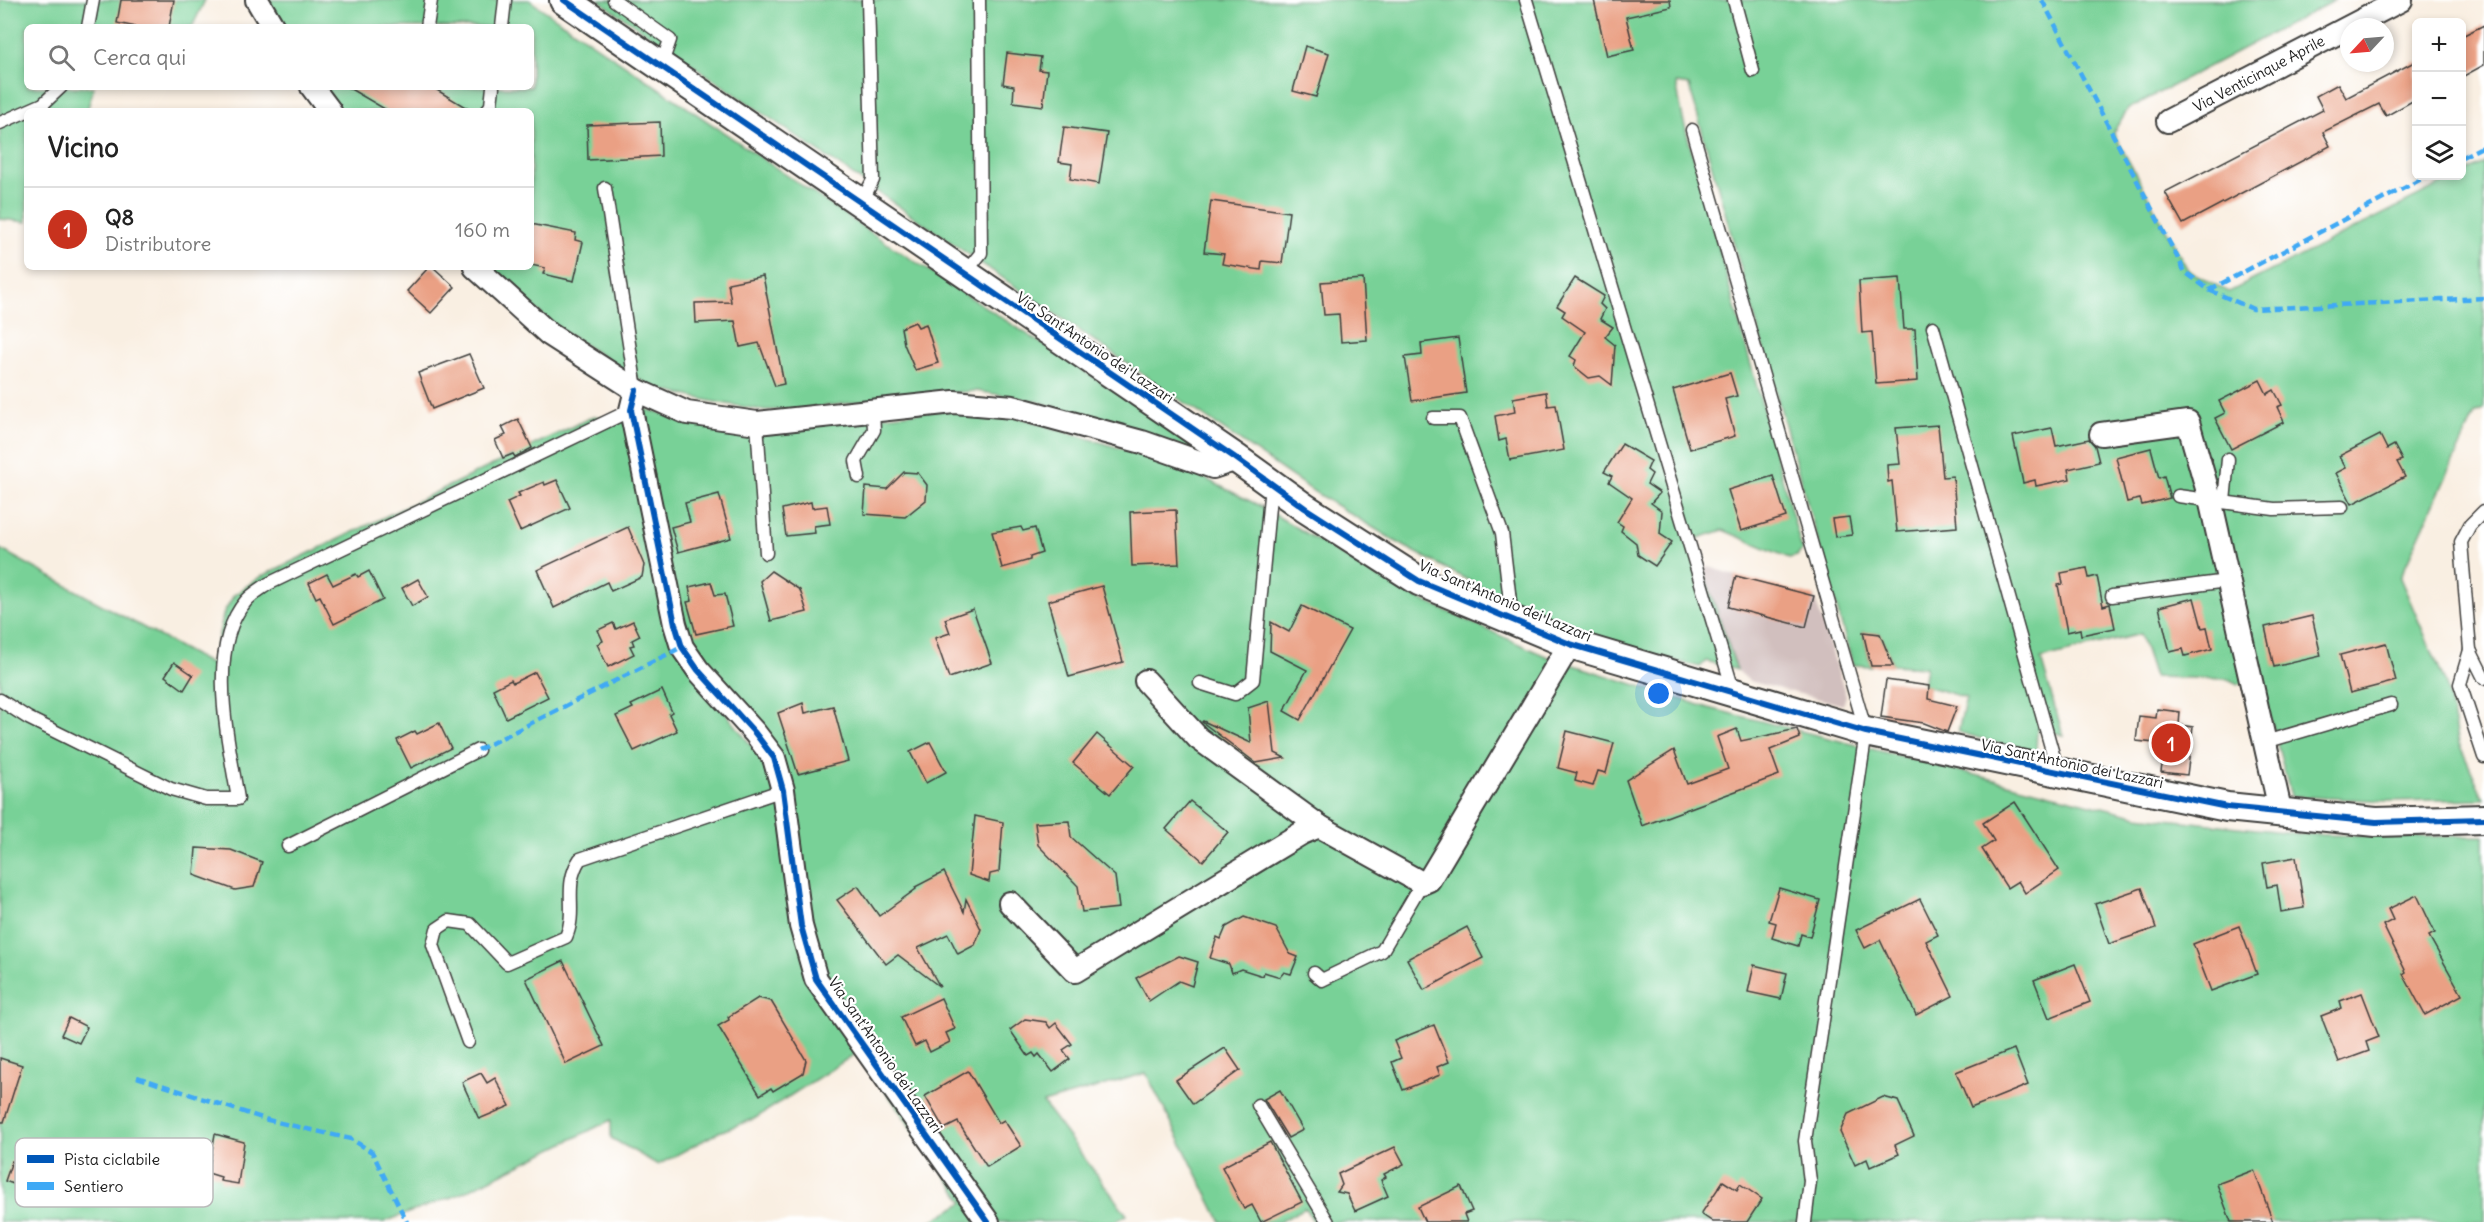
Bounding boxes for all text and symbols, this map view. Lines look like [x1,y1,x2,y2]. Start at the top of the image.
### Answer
north arrow [2340,18,2394,72]
map controls [2412,18,2466,180]
button: + [2412,18,2466,72]
search box [24,24,534,90]
street label: Via Venticinque Aprile [2190,31,2328,116]
icon: search [45,41,78,74]
text: Cerca qui [93,43,186,71]
button: − [2412,72,2466,126]
button: layers [2412,126,2466,180]
text: Vicino [48,131,119,164]
text: Q8 [105,203,134,231]
text: 1 [64,217,71,242]
text: 160 m [455,217,510,242]
text: Distributore [105,231,211,256]
street label: Via Sant'Antonio dei Lazzari [1013,288,1178,407]
street label: Via Sant'Antonio dei Lazzari [1416,555,1595,646]
your location [1644,679,1673,708]
pin: 1 [2152,720,2190,766]
street label: Via Sant'Antonio dei Lazzari [1979,735,2165,792]
street label: Via Sant'Antonio dei Lazzari [824,973,947,1136]
legend [15,1138,213,1207]
text: Pista ciclabile [64,1149,160,1169]
text: Sentiero [64,1176,124,1196]

